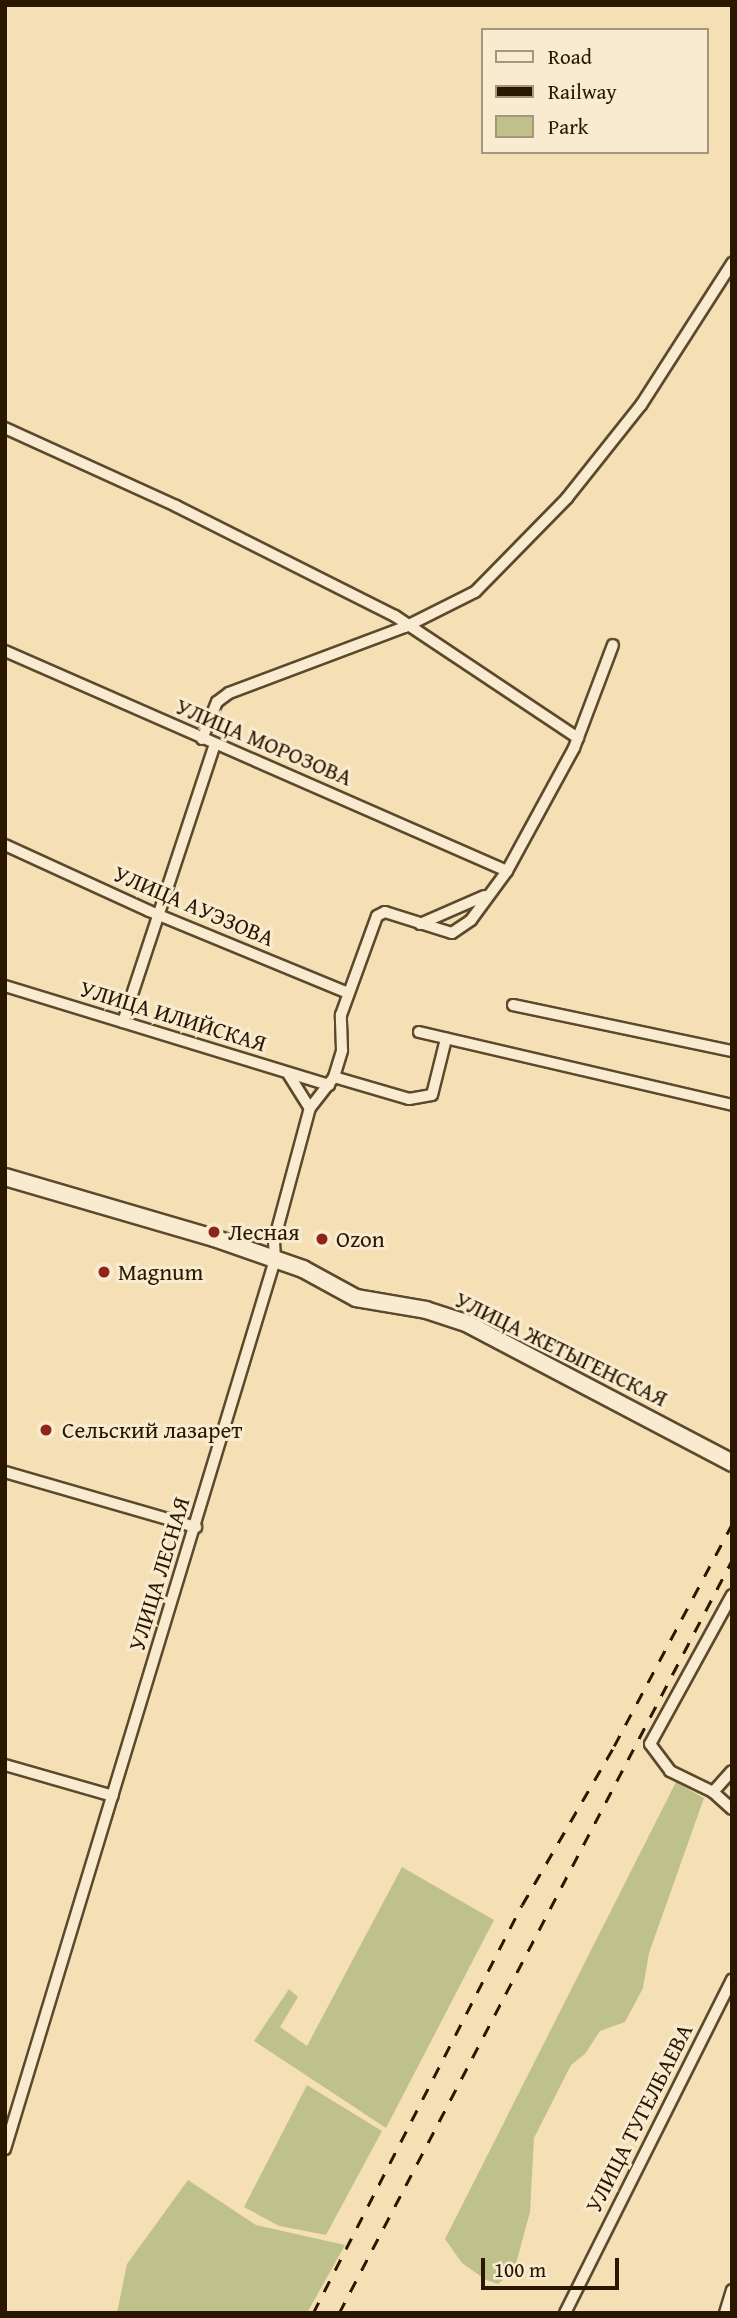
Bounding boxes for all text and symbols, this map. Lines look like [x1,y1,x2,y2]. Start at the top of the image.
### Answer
legend [482,28,709,154]
text: Road [548,41,592,72]
text: Railway [548,76,617,107]
text: Park [548,111,589,142]
street label: УЛИЦА МОРОЗОВА [172,692,356,792]
street label: УЛИЦА АУЭЗОВА [109,860,279,952]
street label: УЛИЦА ИЛИЙСКАЯ [77,975,269,1057]
place label: Лесная [228,1218,300,1246]
marker: Лесная [206,1224,222,1240]
place label: Ozon [336,1225,385,1253]
marker: Ozon [314,1231,330,1247]
place label: Magnum [118,1258,203,1286]
marker: Magnum [96,1264,112,1280]
street label: УЛИЦА ЖЕТЫГЕНСКАЯ [450,1286,672,1412]
place label: Сельский лазарет [62,1416,242,1444]
marker: Сельский лазарет [36,1420,56,1440]
street label: УЛИЦА ЛЕСНАЯ [122,1494,196,1654]
street label: УЛИЦА ТУГЕЛБАЕВА [580,2019,698,2217]
scale bar [485,2244,623,2288]
text: 100 m [494,2254,546,2285]

